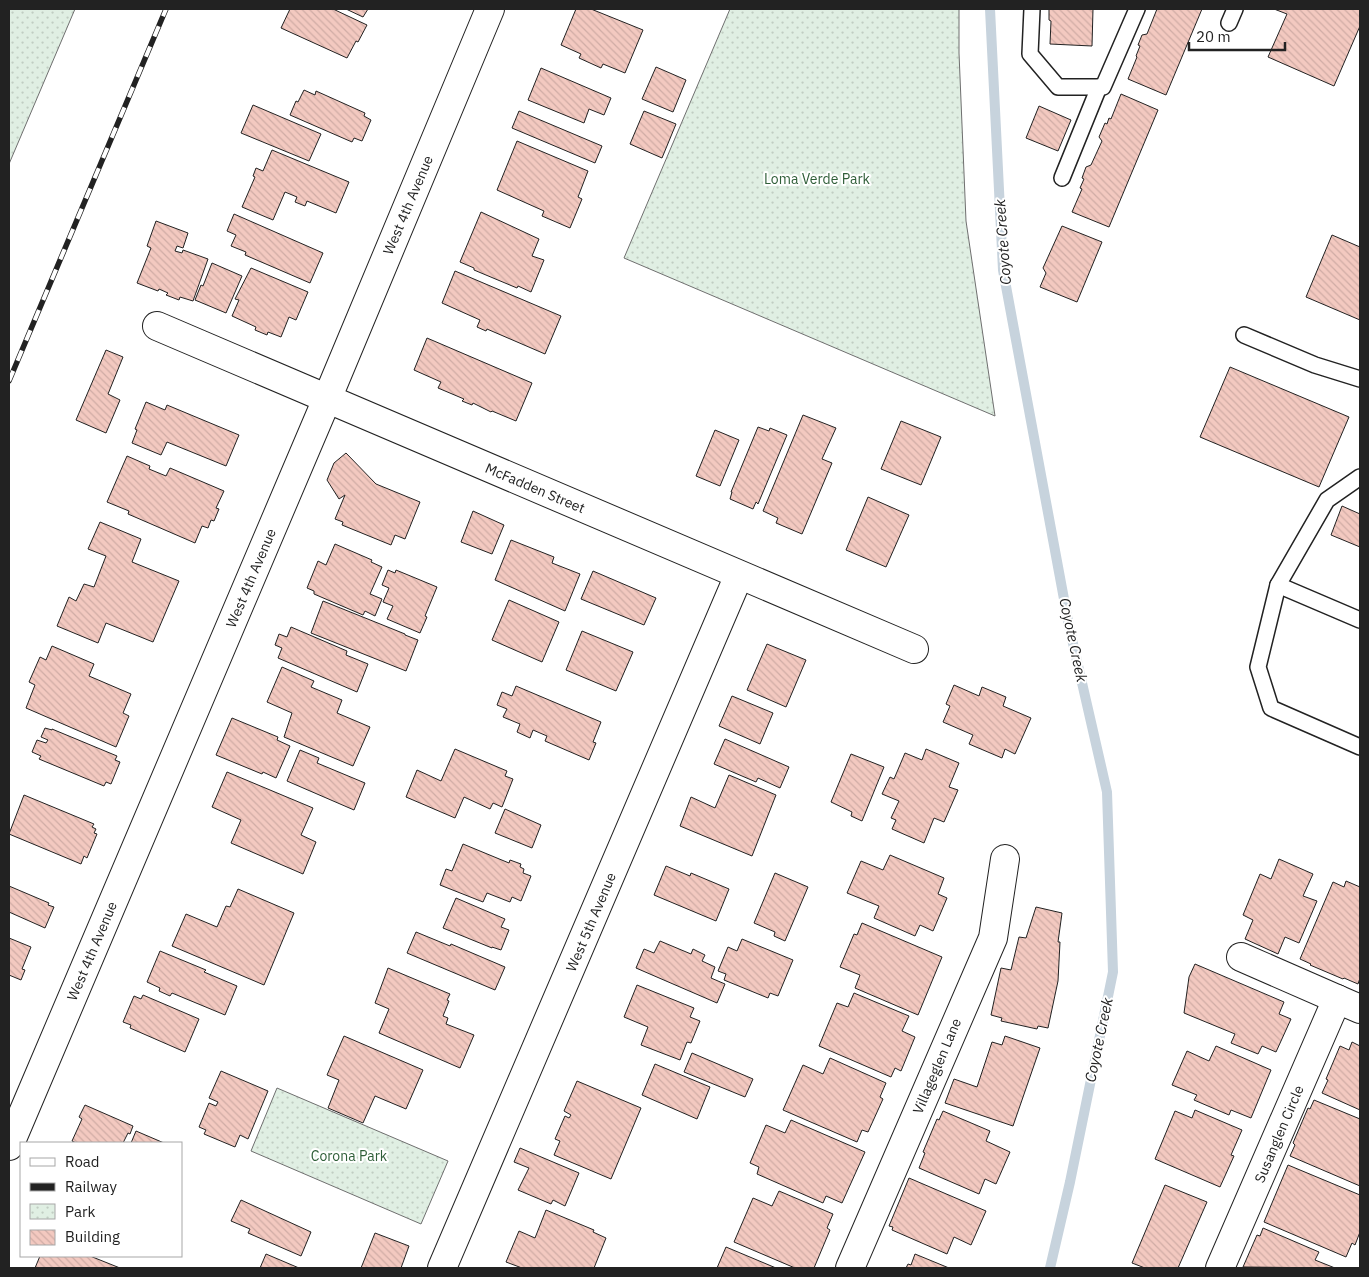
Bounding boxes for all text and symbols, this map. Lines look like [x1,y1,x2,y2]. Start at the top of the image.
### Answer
scale bar [1189,20,1285,52]
text: 20 m [1196,27,1231,46]
street label: West 4th Avenue [379,152,437,257]
park label: Loma Verde Park [764,170,871,188]
water label: Coyote Creek [990,198,1015,285]
street label: McFadden Street [482,459,588,517]
street label: West 4th Avenue [222,525,280,630]
water label: Coyote Creek [1055,596,1092,684]
street label: West 5th Avenue [562,869,620,974]
street label: West 4th Avenue [63,898,121,1003]
water label: Coyote Creek [1080,996,1117,1084]
street label: Villageglen Lane [909,1015,965,1117]
street label: Susanglen Circle [1250,1082,1308,1186]
legend [20,1142,182,1257]
park label: Corona Park [311,1147,388,1165]
text: Road [65,1152,100,1171]
text: Railway [65,1177,118,1196]
text: Park [65,1202,95,1221]
text: Building [65,1227,120,1246]

